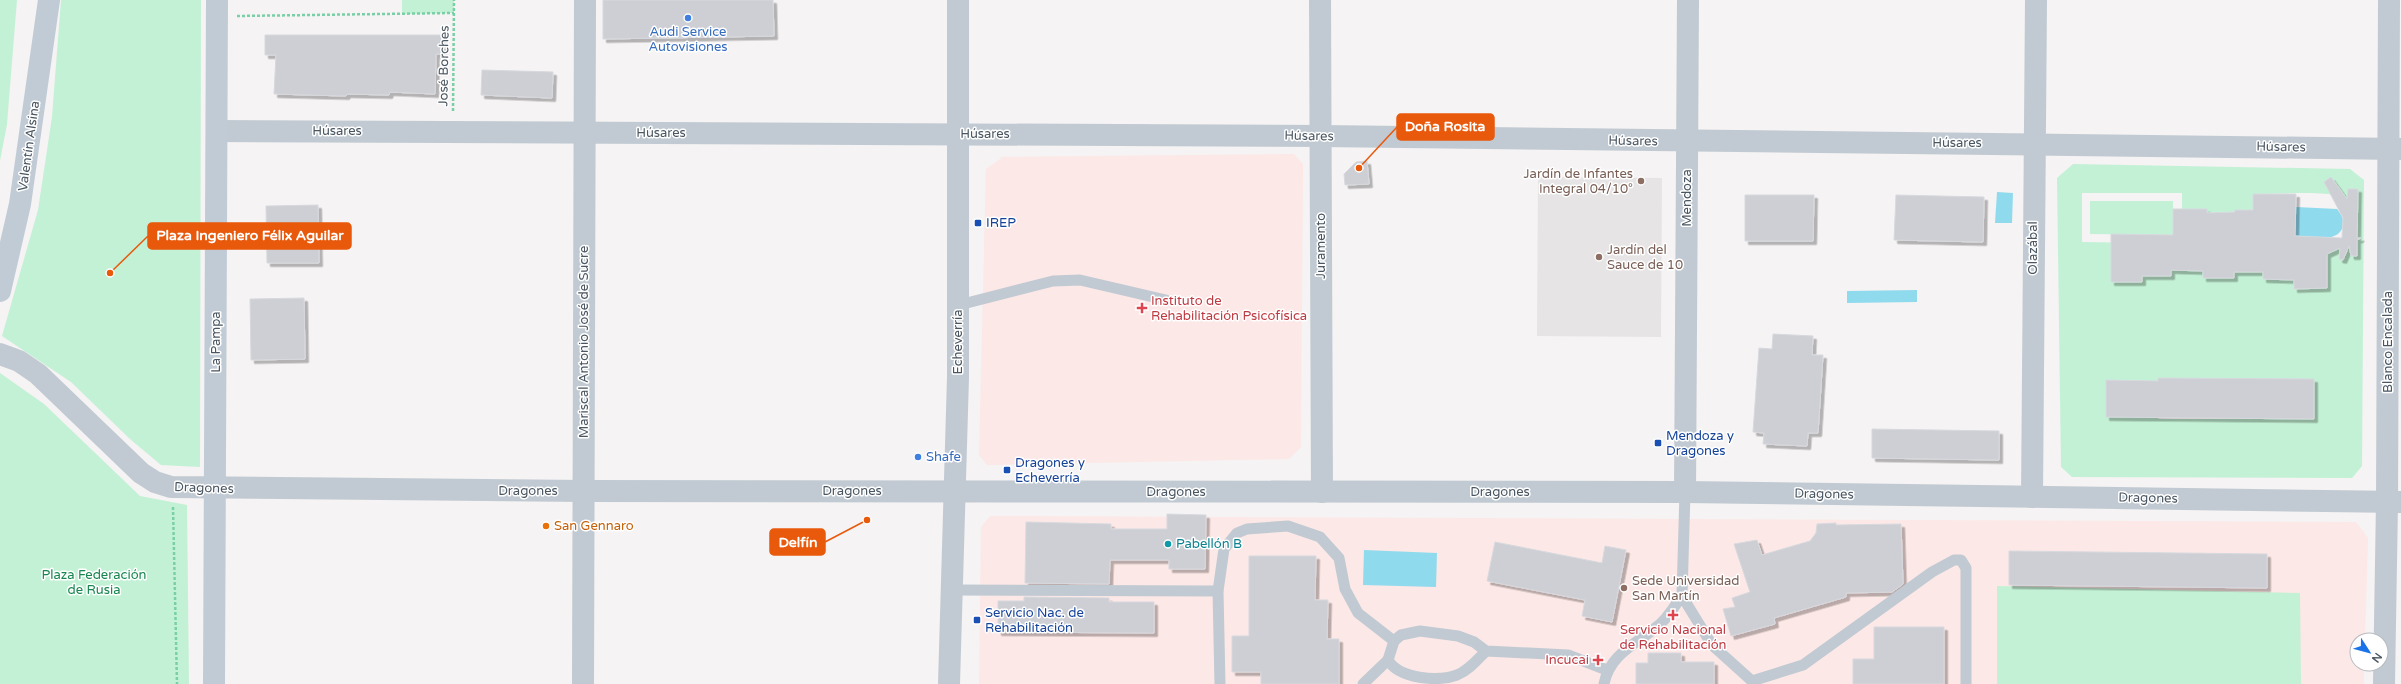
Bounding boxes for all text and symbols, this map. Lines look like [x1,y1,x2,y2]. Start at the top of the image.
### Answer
marker: Audi Service Autovisiones [683,13,693,23]
place label: Audi Service Autovisiones [648,24,728,55]
street label: José Borches [435,25,453,107]
street label: Valentín Alsina [15,100,43,192]
callout: Doña Rosita [1397,114,1494,140]
text: Doña Rosita [1405,118,1485,135]
street label: Húsares [312,123,362,139]
street label: Húsares [636,125,686,141]
street label: Húsares [960,126,1010,142]
street label: Húsares [1284,128,1334,144]
street label: Húsares [1608,133,1658,149]
street label: Húsares [1932,135,1982,151]
street label: Húsares [2256,139,2306,155]
place label: Jardín de Infantes Integral 04/10° [1524,166,1633,197]
street label: Mendoza [1679,169,1695,227]
marker: Jardín de Infantes Integral 04/10° [1636,176,1646,186]
street label: Juramento [1313,213,1329,279]
place label: IREP [986,215,1016,231]
marker: IREP [973,218,983,228]
street label: Olazábal [2025,221,2041,275]
callout: Plaza Ingeniero Félix Aguilar [148,223,351,249]
text: Plaza Ingeniero Félix Aguilar [156,227,344,244]
place label: Jardín del Sauce de 10 [1607,242,1683,273]
street label: Mariscal Antonio José de Sucre [576,246,592,438]
marker: Jardín del Sauce de 10 [1594,252,1604,262]
street label: Blanco Encalada [2380,291,2396,393]
place label: Instituto de Rehabilitación Psicofísica [1151,293,1307,324]
marker: Instituto de Rehabilitación Psicofísica [1136,302,1148,314]
street label: Echeverría [950,310,966,374]
street label: La Pampa [208,311,224,373]
place label: Mendoza y Dragones [1666,428,1734,459]
marker: Mendoza y Dragones [1653,438,1663,448]
place label: Shafe [926,449,961,465]
marker: Shafe [913,452,923,462]
place label: Dragones y Echeverría [1015,455,1085,486]
marker: Dragones y Echeverría [1002,465,1012,475]
street label: Dragones [174,479,234,497]
street label: Dragones [498,483,558,499]
street label: Dragones [822,483,882,499]
street label: Dragones [1146,484,1206,500]
street label: Dragones [1470,484,1530,500]
street label: Dragones [1794,485,1854,503]
street label: Dragones [2118,489,2178,507]
place label: San Gennaro [554,518,634,534]
marker: San Gennaro [541,521,551,531]
callout: Delfín [770,529,825,555]
text: Delfín [778,534,818,551]
place label: Pabellón B [1176,536,1242,552]
marker: Pabellón B [1163,539,1173,549]
park label: Plaza Federación de Rusia [42,567,146,598]
place label: Sede Universidad San Martín [1632,573,1739,604]
marker: Sede Universidad San Martín [1619,583,1629,593]
place label: Servicio Nac. de Rehabilitación [985,605,1084,636]
marker: Servicio Nacional de Rehabilitación [1667,609,1679,621]
marker: Servicio Nac. de Rehabilitación [972,615,982,625]
place label: Servicio Nacional de Rehabilitación [1620,622,1726,653]
north arrow [2349,632,2389,672]
text: N [2369,650,2385,665]
place label: Incucai [1545,652,1589,668]
marker: Incucai [1592,654,1604,666]

